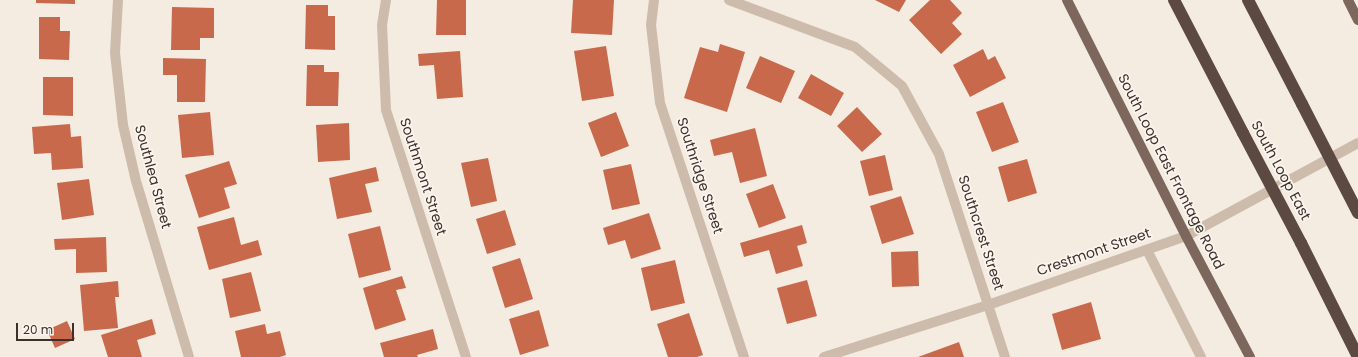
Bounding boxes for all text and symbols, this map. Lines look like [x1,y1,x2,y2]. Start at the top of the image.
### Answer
street label: South Loop East Frontage Road [1113,72,1227,272]
street label: Southmont Street [395,116,449,238]
street label: Southridge Street [672,116,726,236]
street label: South Loop East [1247,118,1313,224]
street label: Southlea Street [130,123,174,231]
street label: Southcrest Street [954,173,1006,293]
street label: Crestmont Street [1035,226,1153,280]
scale bar [18,315,76,341]
text: 20 m [23,321,53,338]

